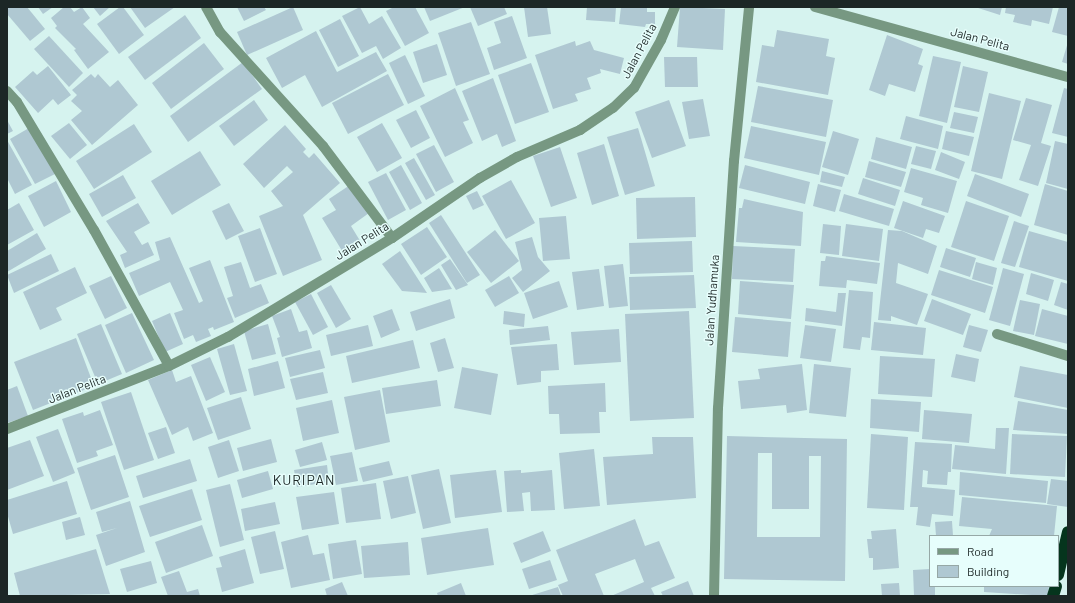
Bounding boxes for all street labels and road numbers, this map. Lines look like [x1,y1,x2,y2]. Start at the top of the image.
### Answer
street label: Jalan Pelita [618,21,660,81]
street label: Jalan Pelita [949,24,1011,54]
street label: Jalan Pelita [333,219,391,263]
street label: Jalan Yudhamuka [702,254,722,346]
street label: Jalan Pelita [46,371,108,407]

